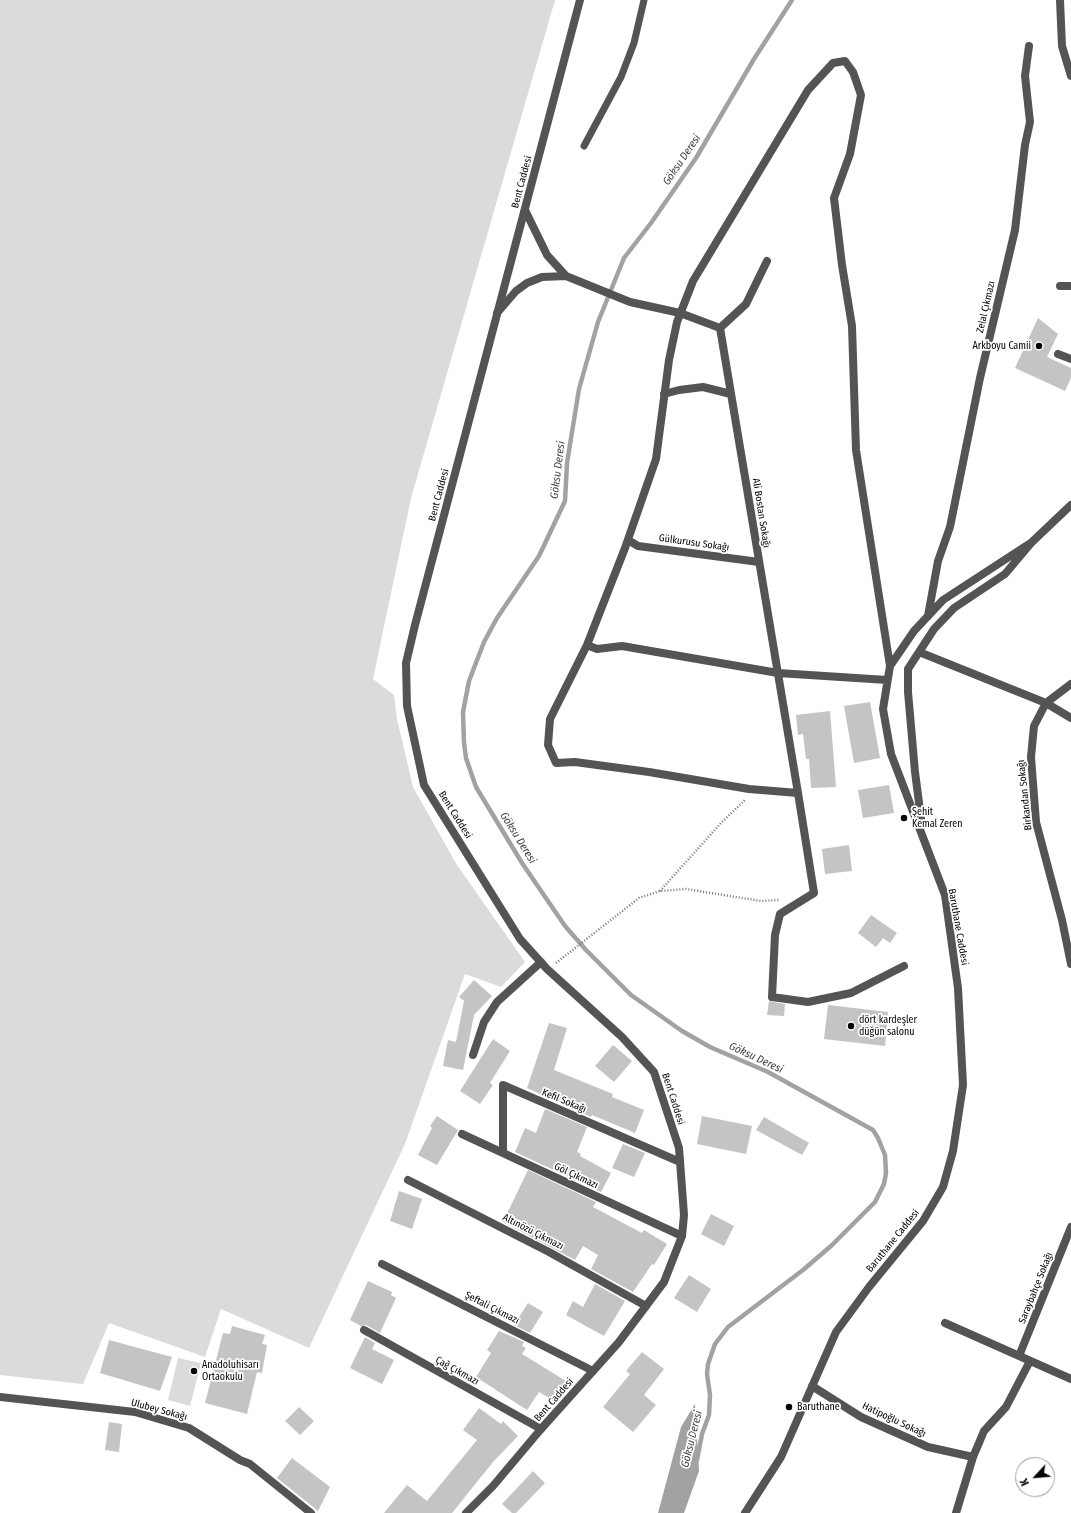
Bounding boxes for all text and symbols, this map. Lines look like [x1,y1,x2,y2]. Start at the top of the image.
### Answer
water label: Göksu Deresi [660,132,704,188]
street label: Bent Caddesi [509,155,535,209]
street label: Zelal Çıkmazı [974,280,998,334]
place label: Arkboyu Camii [972,340,1031,352]
marker: Arkboyu Camii [1034,341,1044,351]
water label: Göksu Deresi [548,440,568,500]
street label: Bent Caddesi [426,468,452,522]
street label: Ali Bostan Sokağı [750,477,772,549]
street label: Gülkurusu Sokağı [658,532,730,554]
street label: Birkandan Sokağı [1015,759,1035,831]
street label: Bent Caddesi [436,789,474,841]
place label: Şehit Kemal Zeren [912,806,962,830]
water label: Göksu Deresi [497,810,539,866]
marker: Şehit Kemal Zeren [899,813,909,823]
street label: Baruthane Caddesi [945,888,971,966]
place label: dört kardeşler düğün salonu [859,1014,917,1038]
marker: dört kardeşler düğün salonu [846,1021,856,1031]
water label: Göksu Deresi [727,1040,785,1076]
street label: Bent Caddesi [659,1072,687,1126]
street label: Kefil Sokağı [540,1086,588,1116]
street label: Göl Çıkmazı [552,1161,600,1191]
street label: Baruthane Caddesi [864,1207,922,1275]
street label: Altınözü Çıkmazı [501,1211,565,1253]
street label: Saraybahçe Sokağı [1016,1251,1056,1325]
street label: Şeftali Çıkmazı [463,1289,521,1327]
street label: Çağ Çıkmazı [433,1354,481,1388]
place label: Anadoluhisarı Ortaokulu [202,1359,259,1382]
marker: Anadoluhisarı Ortaokulu [189,1366,199,1376]
street label: Bent Caddesi [532,1376,576,1424]
street label: Ulubey Sokağı [130,1397,188,1423]
street label: Hatipoğlu Sokağı [860,1400,928,1440]
place label: Baruthane [797,1401,840,1413]
marker: Baruthane [784,1402,794,1412]
water label: Göksu Deresi [679,1409,705,1469]
north arrow [1015,1457,1055,1497]
text: K [1017,1476,1032,1488]

